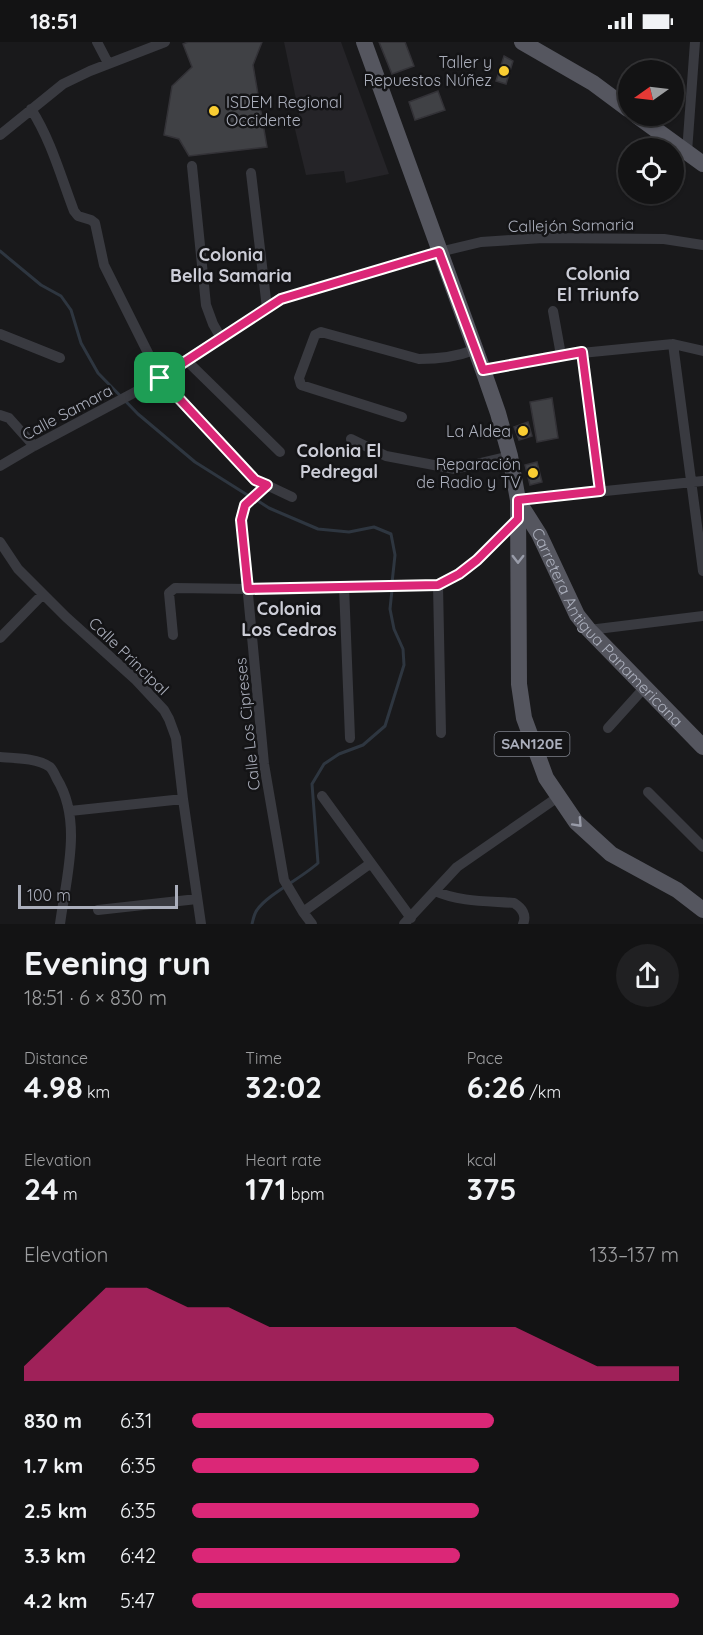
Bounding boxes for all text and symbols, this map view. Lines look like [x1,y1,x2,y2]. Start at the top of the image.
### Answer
text: 18:51 [30,7,78,35]
place label: Taller y Repuestos Núñez [363,52,492,90]
north arrow [618,60,684,126]
map controls [618,60,684,204]
marker: Taller y Repuestos Núñez [497,64,511,78]
place label: ISDEM Regional Occidente [226,92,342,130]
marker: ISDEM Regional Occidente [207,104,221,118]
button: locate [618,138,684,204]
street label: Callejón Samaria [508,214,634,236]
district label: Colonia Bella Samaria [170,243,292,287]
district label: Colonia El Triunfo [557,262,639,306]
pin [134,352,185,403]
icon: arrive [143,361,176,394]
street label: Calle Samara [18,380,116,444]
place label: La Aldea [446,421,511,441]
marker: La Aldea [516,424,530,438]
district label: Colonia El Pedregal [297,439,381,483]
place label: Reparación de Radio y TV [416,454,521,492]
marker: Reparación de Radio y TV [526,466,540,480]
street label: Carretera Antigua Panamericana [527,524,688,731]
one-way arrow [512,554,524,563]
district label: Colonia Los Cedros [241,597,337,641]
street label: Calle Principal [85,613,173,699]
street label: Calle Los Cipreses [230,657,264,791]
road number: SAN120E [494,732,570,756]
one-way arrow [571,816,582,827]
scale bar [18,882,178,910]
text: 100 m [27,885,71,905]
text: Evening run [24,942,211,983]
button: share [616,944,679,1007]
text: 18:51 · 6 × 830 m [24,985,167,1010]
text: Distance [24,1048,88,1068]
text: Time [245,1048,282,1068]
text: Pace [467,1048,503,1068]
text: 4.98 [24,1068,83,1106]
text: 32:02 [245,1068,322,1106]
text: 6:26 [467,1068,525,1106]
text: km [83,1082,110,1102]
text: /km [525,1082,561,1102]
text: Elevation [24,1150,91,1170]
text: Heart rate [245,1150,322,1170]
text: kcal [467,1150,497,1170]
text: 24 [24,1170,59,1208]
text: 171 [245,1170,286,1208]
text: 375 [467,1170,517,1208]
text: m [59,1184,78,1204]
text: bpm [286,1184,325,1204]
text: Elevation [24,1242,108,1267]
text: 133–137 m [590,1242,679,1267]
text: 830 m [24,1408,82,1433]
text: 6:31 [120,1408,152,1433]
text: 1.7 km [24,1453,83,1478]
text: 6:35 [120,1453,156,1478]
text: 2.5 km [24,1498,87,1523]
text: 6:35 [120,1498,156,1523]
text: 3.3 km [24,1543,86,1568]
text: 6:42 [120,1543,156,1568]
text: 4.2 km [24,1588,88,1613]
text: 5:47 [120,1588,155,1613]

